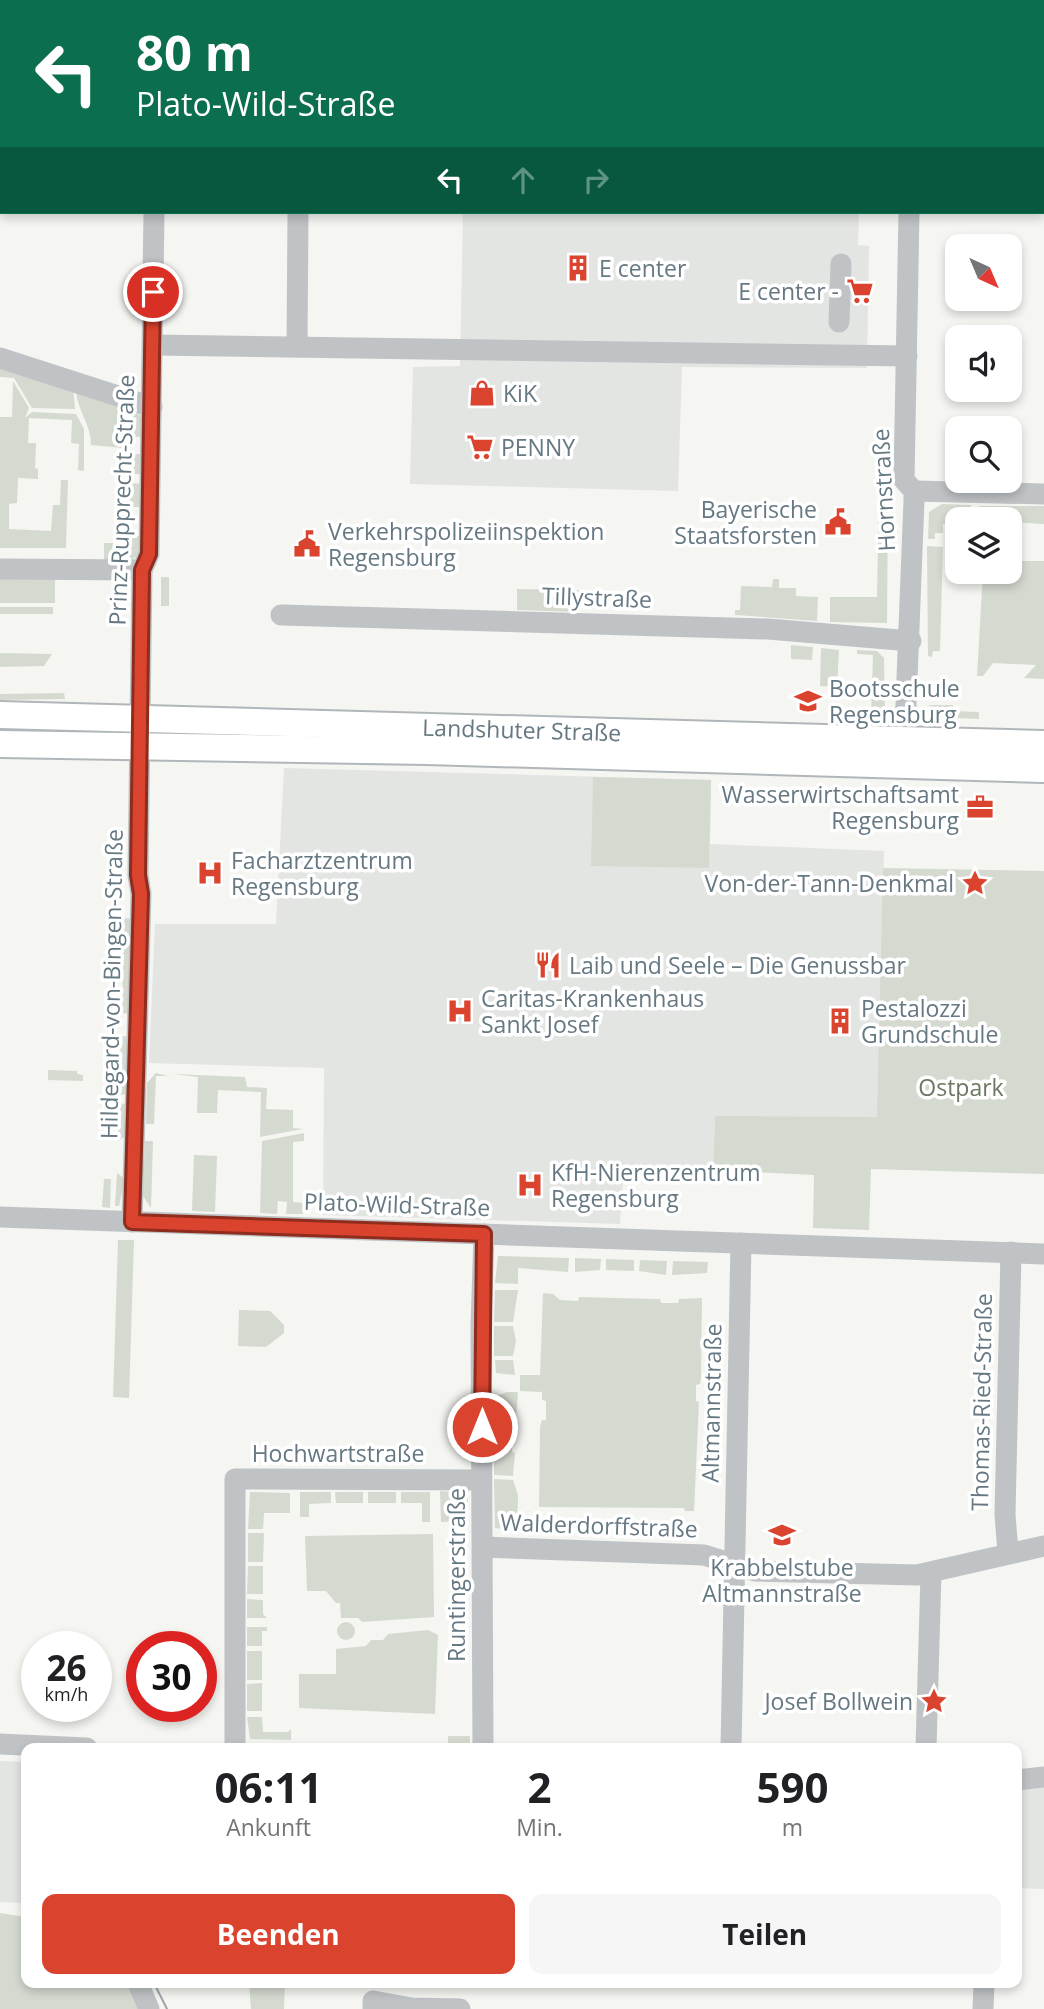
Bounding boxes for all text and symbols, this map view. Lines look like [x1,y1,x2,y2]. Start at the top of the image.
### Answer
text: 80 m [136,19,253,85]
icon: left [21,28,112,119]
text: Plato-Wild-Straße [136,82,395,125]
icon: left [431,161,469,199]
icon: ahead [504,161,542,199]
icon: right [577,161,615,199]
north arrow [945,234,1022,312]
map controls [945,234,1022,584]
place label: E center [599,252,687,284]
building icon: E center [563,253,593,283]
pin [123,262,183,322]
icon: arrive [134,273,172,311]
place label: E center - [738,275,839,307]
supermarket icon: E center - [845,276,875,306]
button: sound [945,325,1022,402]
street label: Prinz-Rupprecht-Straße [101,374,141,626]
place label: KiK [503,377,538,409]
shop icon: KiK [467,378,497,408]
button: search [945,416,1022,493]
street label: Hornstraße [864,428,902,552]
place label: PENNY [501,431,575,463]
supermarket icon: PENNY [465,432,495,462]
place label: Bayerische Staatsforsten [674,493,817,551]
public building icon: Bayerische Staatsforsten [823,507,853,537]
button: layers [945,507,1022,584]
place label: Verkehrspolizeiinspektion Regensburg [328,515,604,573]
public building icon: Verkehrspolizeiinspektion Regensburg [292,529,322,559]
street label: Tillystraße [541,579,653,615]
place label: Bootsschule Regensburg [829,672,960,730]
school or university icon: Bootsschule Regensburg [793,686,823,716]
street label: Landshuter Straße [422,711,622,748]
place label: Wasserwirtschaftsamt Regensburg [721,778,960,836]
office icon: Wasserwirtschaftsamt Regensburg [965,792,995,822]
street label: Hildegard-von-Bingen-Straße [92,829,130,1139]
place label: Facharztzentrum Regensburg [231,844,413,902]
hospital icon: Facharztzentrum Regensburg [195,858,225,888]
place label: Von-der-Tann-Denkmal [704,867,954,899]
place icon: Von-der-Tann-Denkmal [960,868,990,898]
place label: Laib und Seele – Die Genussbar [569,949,907,981]
restaurant icon: Laib und Seele – Die Genussbar [533,950,563,980]
place label: Caritas-Krankenhaus Sankt Josef [481,982,704,1040]
place label: Pestalozzi Grundschule [861,992,998,1050]
hospital icon: Caritas-Krankenhaus Sankt Josef [445,996,475,1026]
building icon: Pestalozzi Grundschule [825,1006,855,1036]
park label: Ostpark [918,1071,1004,1103]
place label: KfH-Nierenzentrum Regensburg [551,1156,760,1214]
hospital icon: KfH-Nierenzentrum Regensburg [515,1170,545,1200]
street label: Plato-Wild-Straße [303,1185,491,1223]
street label: Thomas-Ried-Straße [963,1293,999,1511]
street label: Altmannstraße [694,1323,728,1483]
position arrow [445,1390,519,1464]
street label: Hochwartstraße [252,1437,424,1469]
street label: Runtingerstraße [440,1488,472,1662]
street label: Walderdorffstraße [500,1506,698,1544]
school or university icon: Krabbelstube Altmannstraße [767,1520,797,1550]
place label: Krabbelstube Altmannstraße [702,1551,862,1609]
speed limit sign: 30 [126,1631,217,1722]
text: 26 [46,1644,87,1691]
text: km/h [45,1682,88,1706]
place label: Josef Bollwein [762,1685,913,1717]
place icon: Josef Bollwein [919,1686,949,1716]
text: 06:11 [215,1758,323,1815]
text: 2 [527,1758,552,1815]
text: 590 [756,1758,828,1815]
text: Ankunft [226,1811,311,1843]
text: Min. [516,1811,563,1843]
text: m [782,1811,803,1843]
button: Beenden [42,1894,515,1974]
button: Teilen [529,1894,1001,1974]

